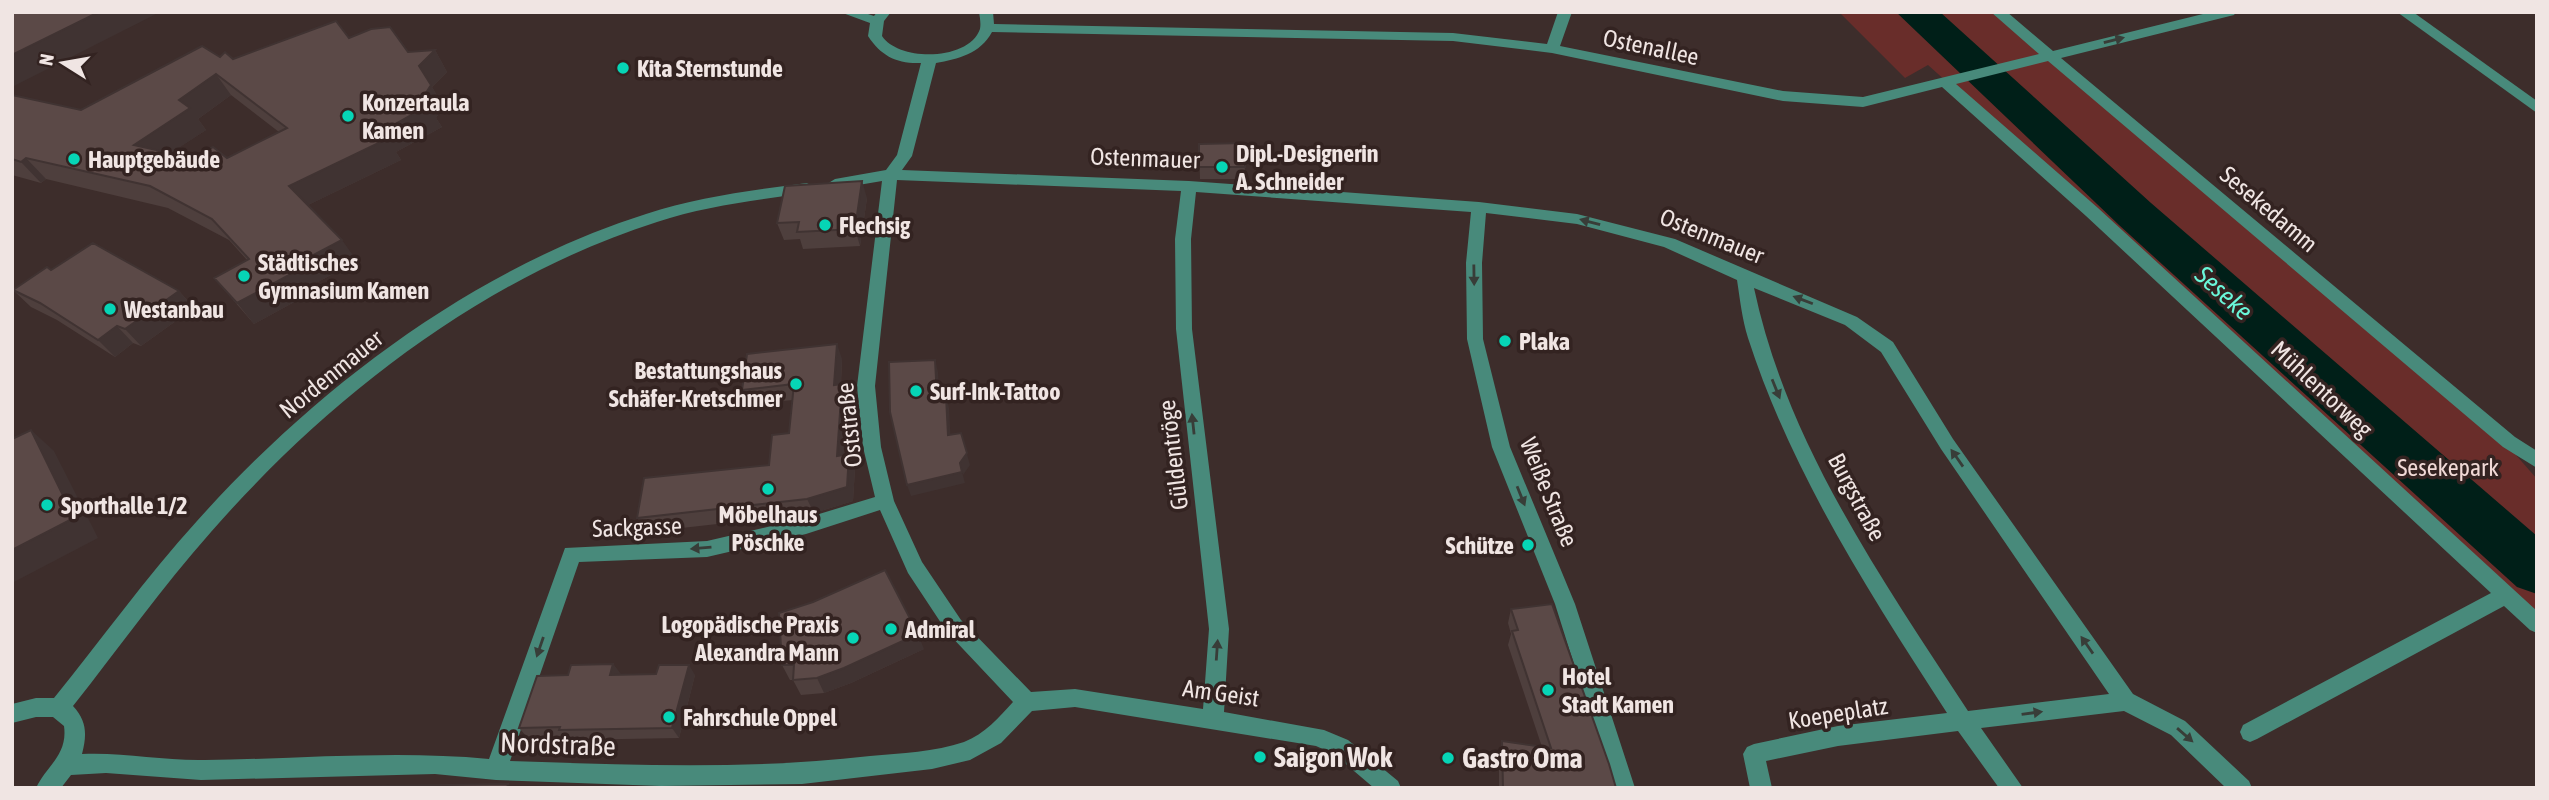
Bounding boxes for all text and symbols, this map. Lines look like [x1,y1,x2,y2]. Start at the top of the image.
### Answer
street label: Ostenallee [1601,24,1701,70]
north arrow [28,28,98,98]
one-way arrow [2103,34,2125,45]
text: N [34,52,58,67]
place label: Kita Sternstunde [637,55,783,82]
marker: Kita Sternstunde [615,60,631,76]
place label: Konzertaula Kamen [362,89,470,144]
marker: Konzertaula Kamen [340,108,356,124]
place label: Dipl.-Designerin A. Schneider [1235,140,1378,195]
street label: Ostenmauer [1090,143,1201,173]
place label: Hauptgebäude [88,146,220,173]
marker: Hauptgebäude [66,151,82,167]
marker: Dipl.-Designerin A. Schneider [1214,159,1230,175]
street label: Sesekedamm [2215,161,2323,257]
street label: Ostenmauer [1656,203,1769,269]
place label: Flechsig [839,212,911,239]
one-way arrow [1579,216,1601,227]
marker: Flechsig [817,217,833,233]
place label: Städtisches Gymnasium Kamen [258,249,429,304]
water label: Seseke [2189,259,2259,326]
one-way arrow [1468,264,1480,286]
marker: Städtisches Gymnasium Kamen [236,268,252,284]
one-way arrow [1793,294,1814,305]
place label: Westanbau [123,296,224,323]
marker: Westanbau [102,301,118,317]
street label: Nordenmauer [274,324,389,424]
place label: Plaka [1519,328,1570,355]
marker: Plaka [1497,333,1513,349]
street label: Mühlentorweg [2266,335,2379,443]
place label: Bestattungshaus Schäfer-Kretschmer [609,357,783,412]
marker: Bestattungshaus Schäfer-Kretschmer [788,376,804,392]
place label: Surf-Ink-Tattoo [930,378,1060,405]
one-way arrow [1771,378,1782,399]
street label: Oststraße [831,381,867,469]
marker: Surf-Ink-Tattoo [908,383,924,399]
street label: Güldentröge [1153,399,1193,511]
one-way arrow [1188,413,1199,435]
street label: Weiße Straße [1515,433,1583,551]
street label: Burgstraße [1823,449,1891,545]
one-way arrow [1950,449,1964,467]
park label: Sesekepark [2397,454,2499,481]
marker: Möbelhaus Pöschke [760,481,776,497]
one-way arrow [1515,485,1526,506]
place label: Sporthalle 1/2 [61,492,188,519]
marker: Sporthalle 1/2 [39,497,55,513]
place label: Möbelhaus Pöschke [719,501,818,556]
street label: Sackgasse [592,512,682,542]
place label: Schütze [1446,532,1514,559]
marker: Schütze [1520,537,1536,553]
one-way arrow [690,543,712,554]
place label: Logopädische Praxis Alexandra Mann [661,611,840,666]
place label: Admiral [904,616,976,643]
marker: Admiral [883,621,899,637]
marker: Logopädische Praxis Alexandra Mann [845,630,861,646]
one-way arrow [534,636,545,657]
one-way arrow [2080,636,2094,654]
one-way arrow [1212,639,1223,661]
place label: Hotel Stadt Kamen [1562,663,1674,718]
street label: Am Geist [1181,674,1261,712]
marker: Hotel Stadt Kamen [1540,682,1556,698]
street label: Koepeplatz [1786,692,1890,734]
place label: Fahrschule Oppel [683,704,838,731]
one-way arrow [2021,707,2043,718]
marker: Fahrschule Oppel [661,709,677,725]
street label: Nordstraße [500,726,616,762]
one-way arrow [2176,727,2194,743]
place label: Saigon Wok [1274,741,1393,773]
place label: Gastro Oma [1462,742,1583,774]
marker: Saigon Wok [1252,749,1268,765]
marker: Gastro Oma [1440,750,1456,766]

